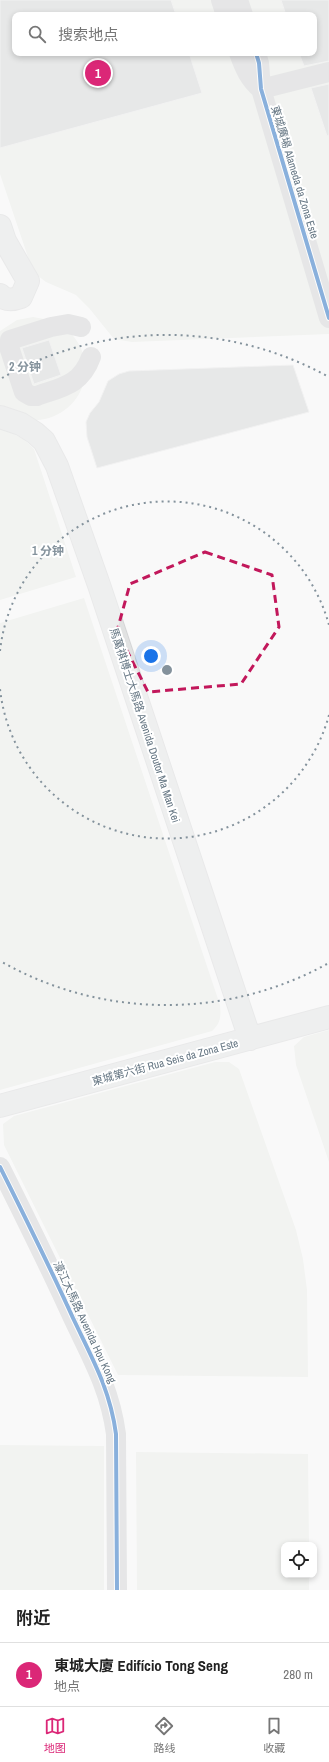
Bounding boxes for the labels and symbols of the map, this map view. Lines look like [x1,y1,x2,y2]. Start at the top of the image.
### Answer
pin: 1 [85,58,111,88]
street label: 東城廣場 Alameda da Zona Este [268,104,322,240]
text: 2 分钟 [9,359,41,375]
text: 1 分钟 [32,543,64,559]
street label: 馬萬祺博士大馬路 Avenida Doutor Ma Man Kei [107,626,183,824]
your location [141,646,161,666]
centre of rings [160,663,174,677]
street label: 東城第六街 Rua Seis da Zona Este [90,1036,240,1088]
street label: 濠江大馬路 Avenida Hou Kong [51,1259,119,1385]

